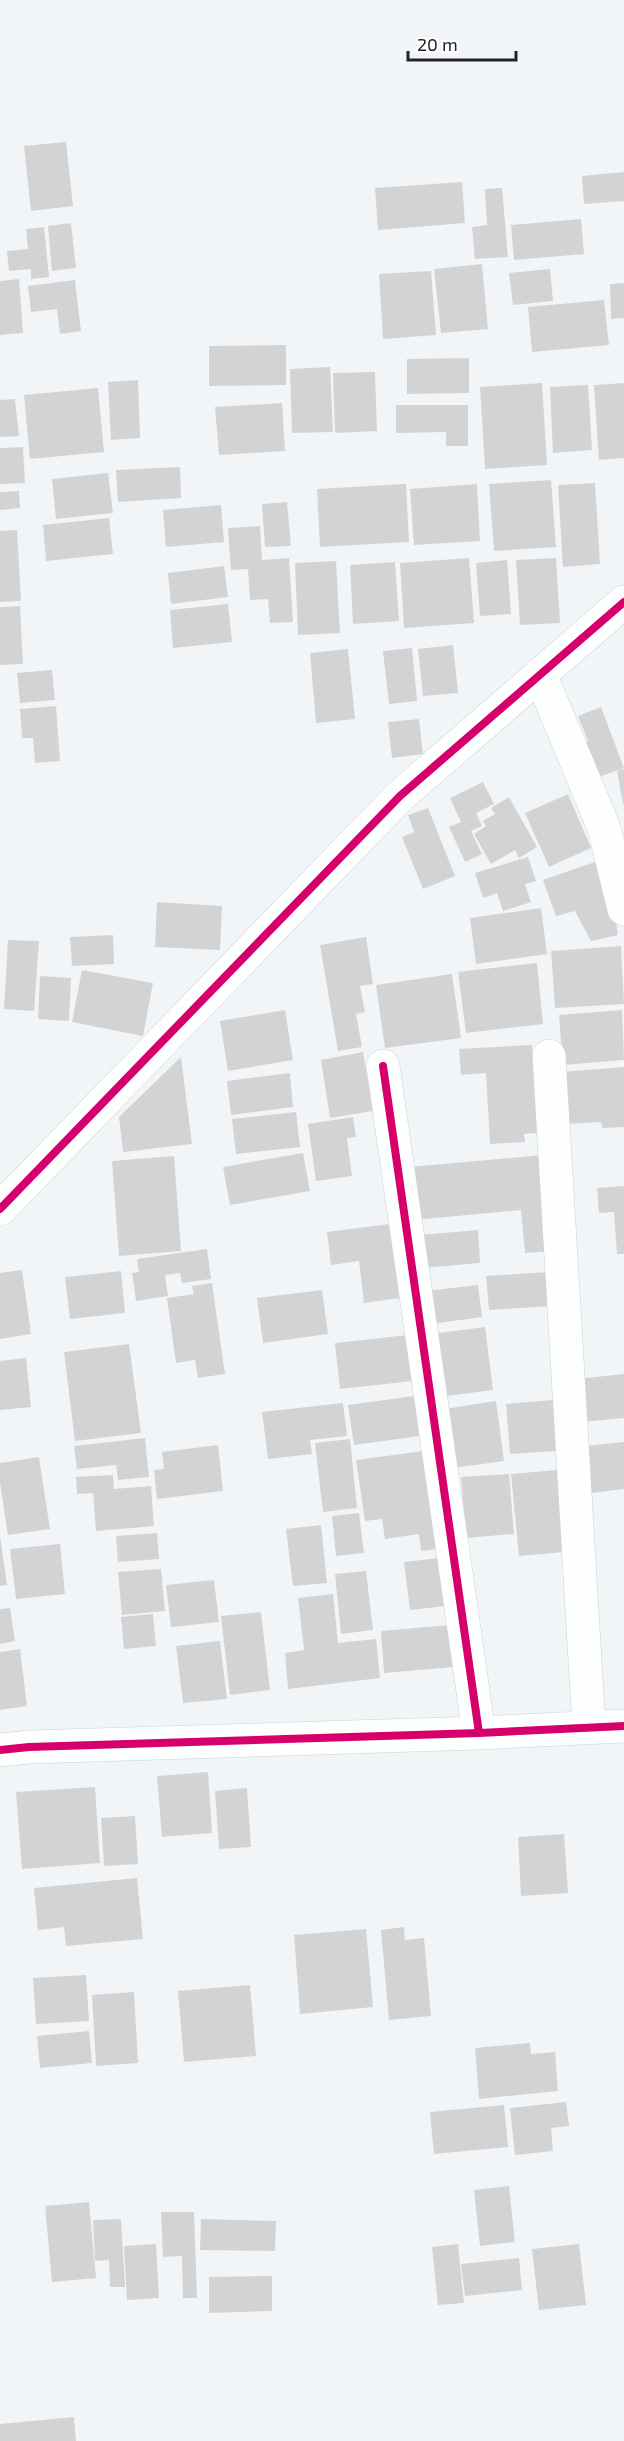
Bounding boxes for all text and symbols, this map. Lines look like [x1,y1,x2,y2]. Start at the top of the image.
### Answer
scale bar [408,24,516,62]
text: 20 m [417,33,458,55]

